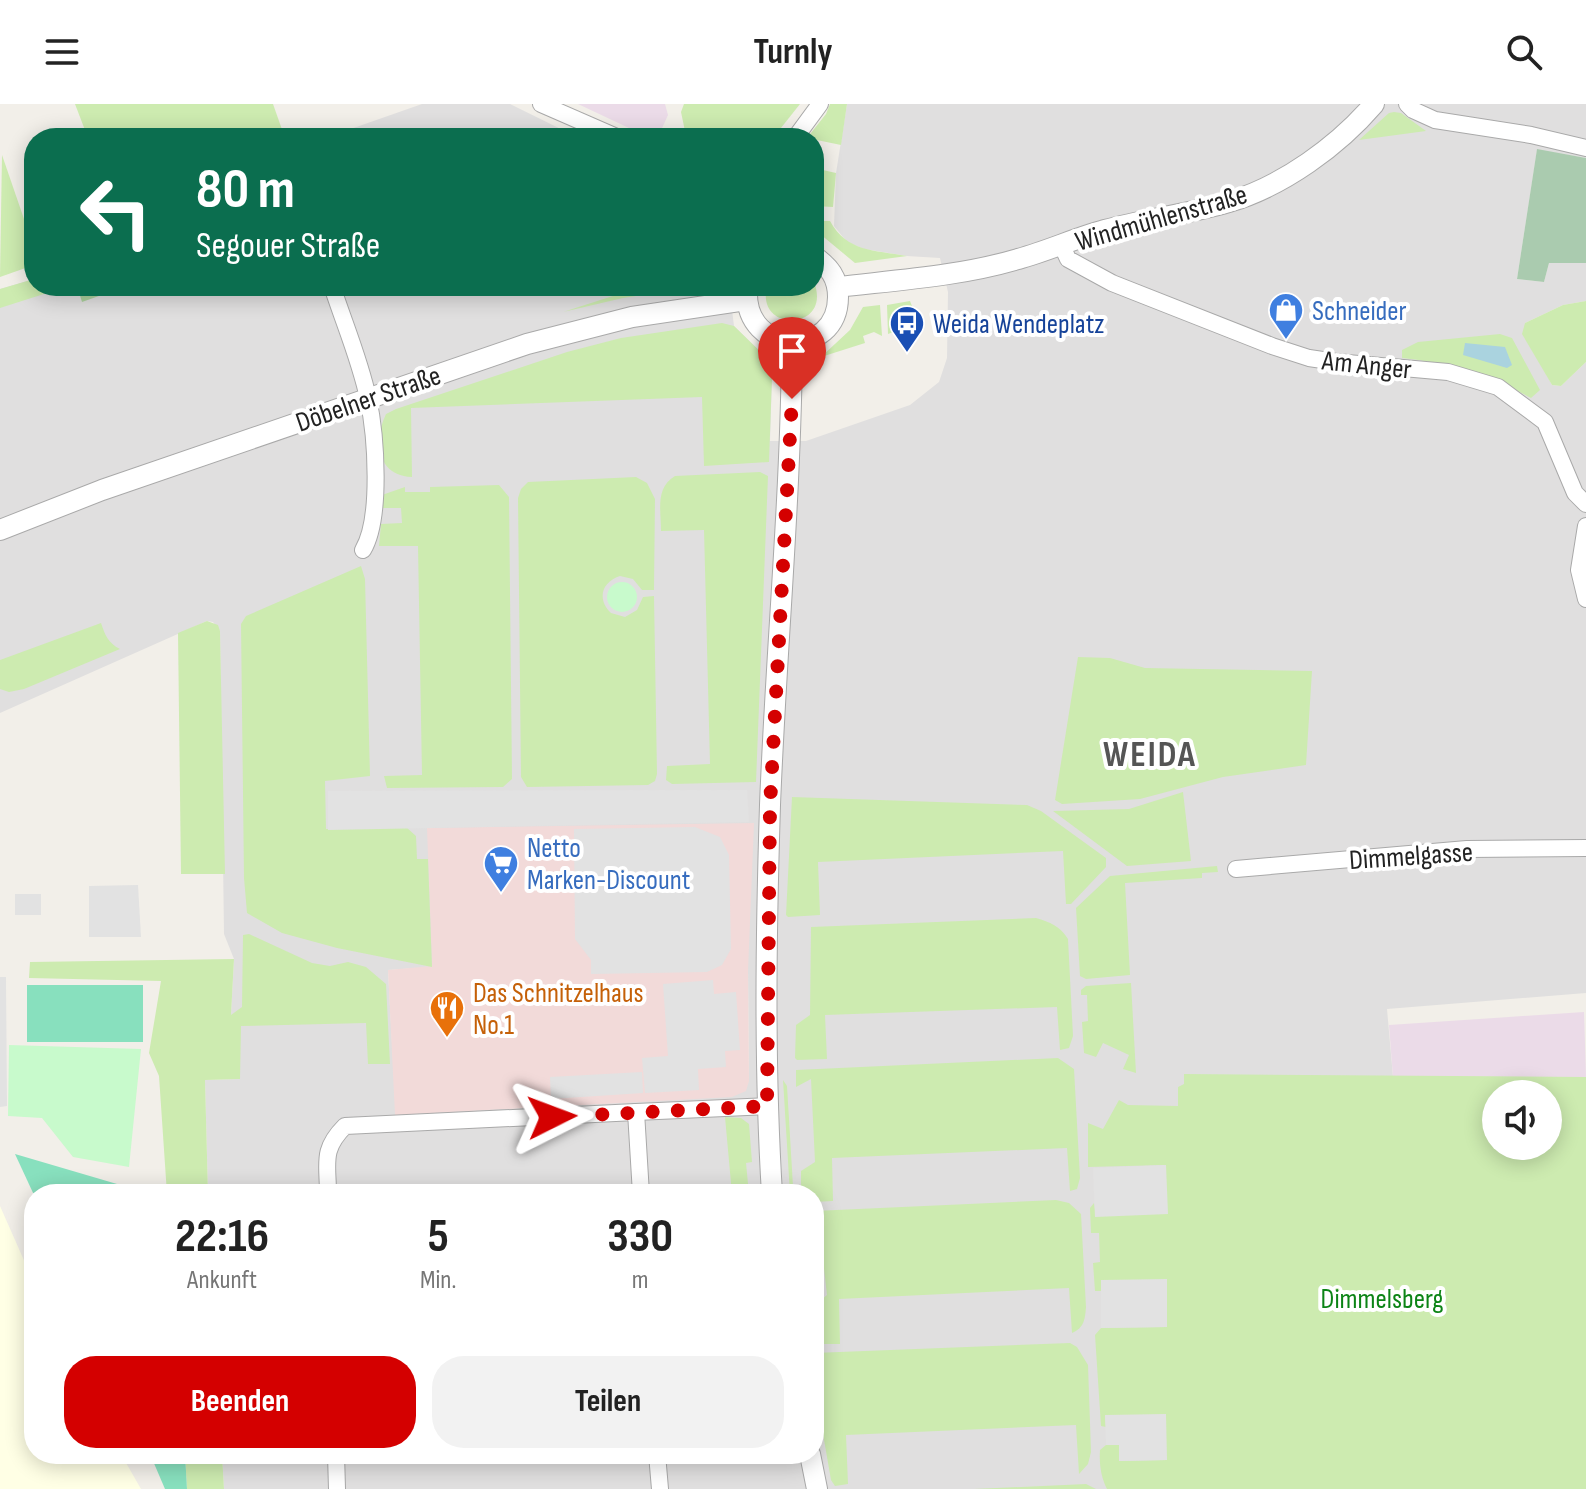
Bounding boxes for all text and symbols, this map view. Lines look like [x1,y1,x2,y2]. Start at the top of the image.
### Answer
icon: menu [40,30,84,74]
icon: search [1502,30,1546,74]
text: Turnly [754,31,832,74]
text: 80 m [196,157,295,224]
icon: left [64,160,168,264]
street label: Windmühlenstraße [1072,178,1251,259]
text: Segouer Straße [196,225,380,268]
shop icon: Schneider [1267,291,1305,341]
place label: Schneider [1312,295,1407,328]
bus stop icon: Weida Wendeplatz [888,304,926,354]
place label: Weida Wendeplatz [933,308,1104,341]
pin [758,317,826,399]
icon: arrive [770,329,814,373]
street label: Am Anger [1319,344,1413,387]
street label: Döbelner Straße [292,359,445,440]
district label: WEIDA [1103,734,1197,777]
place label: Netto Marken-Discount [527,832,690,897]
street label: Dimmelgasse [1348,836,1474,877]
supermarket icon: Netto Marken-Discount [482,844,520,894]
place label: Das Schnitzelhaus No.1 [473,977,644,1042]
restaurant icon: Das Schnitzelhaus No.1 [428,989,466,1039]
position arrow [510,1075,594,1159]
map controls [1482,1080,1562,1160]
button: sound [1482,1080,1562,1160]
text: 22:16 [175,1208,269,1265]
text: 5 [428,1208,449,1265]
text: 330 [607,1208,673,1265]
text: Ankunft [187,1265,257,1296]
text: Min. [420,1265,456,1296]
text: m [632,1265,649,1296]
park label: Dimmelsberg [1321,1283,1443,1316]
button: Beenden [64,1356,416,1448]
button: Teilen [432,1356,784,1448]

